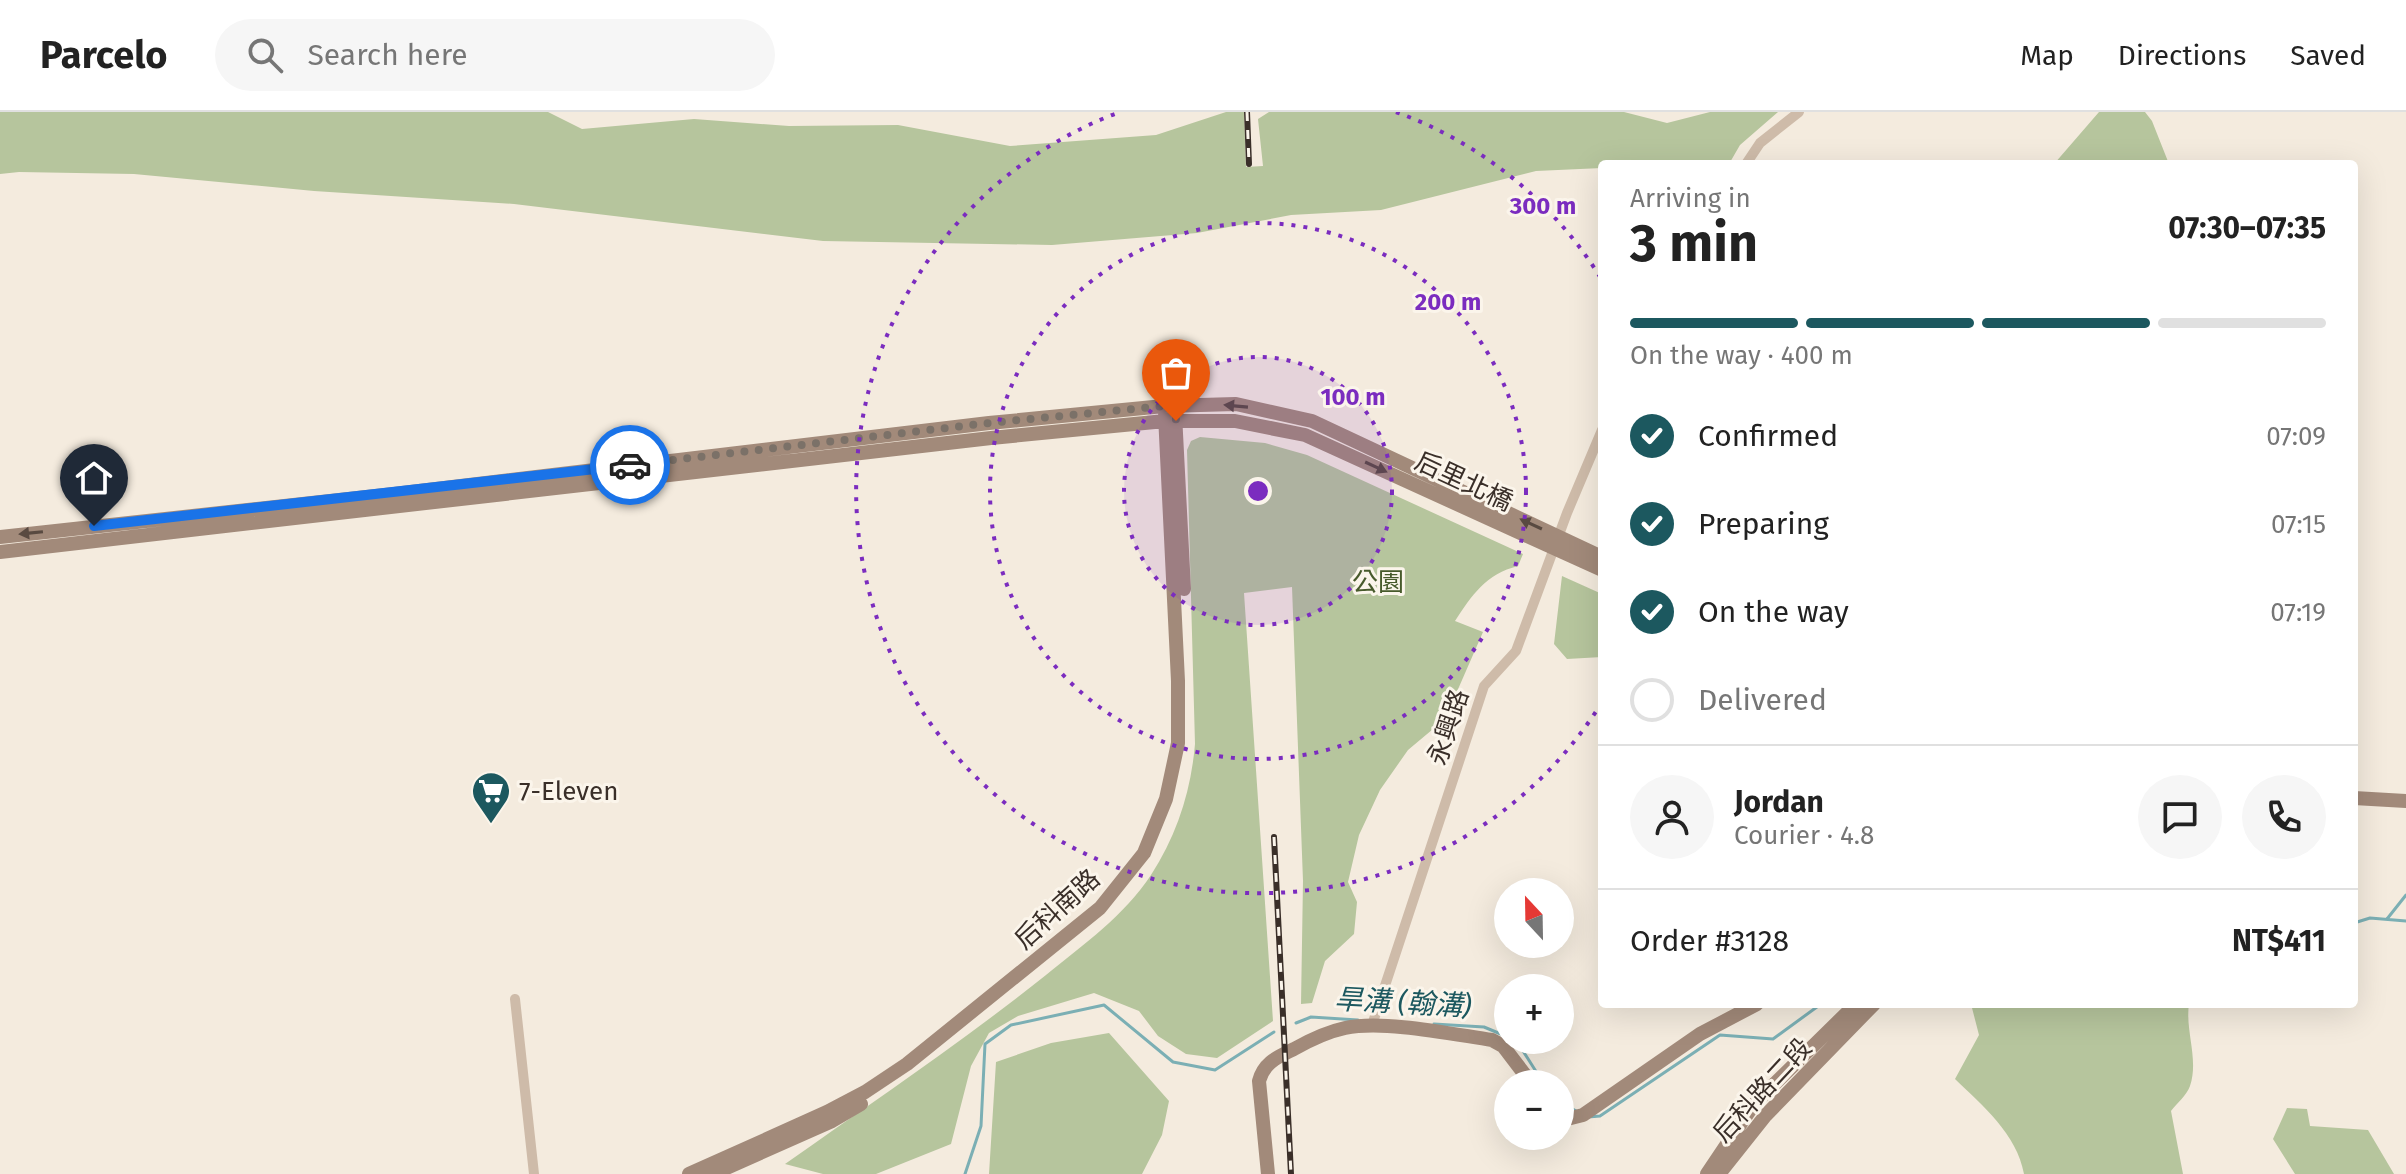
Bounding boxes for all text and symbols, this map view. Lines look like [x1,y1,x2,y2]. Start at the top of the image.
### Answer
search box [215,19,775,91]
text: Parcelo [40,32,167,78]
icon: search [243,33,287,77]
text: Search here [307,37,468,73]
text: Map [2020,39,2074,72]
text: Directions [2118,39,2246,72]
text: Saved [2290,39,2366,72]
text: Arriving in [1630,183,1751,214]
text: 300 m [1509,192,1576,220]
text: 07:30–07:35 [2168,210,2326,246]
text: 3 min [1630,212,1758,275]
text: 200 m [1415,288,1481,316]
pin [1142,339,1210,421]
text: On the way · 400 m [1630,340,1853,371]
icon: bag [1154,351,1198,395]
text: 100 m [1320,383,1386,411]
one-way arrow [1223,399,1248,412]
icon: check [1630,414,1674,458]
text: Confirmed [1698,418,1838,454]
text: 07:09 [2266,421,2326,452]
courier [590,425,670,505]
icon: car [608,443,652,487]
pin [60,444,128,526]
street label: 后里北橋 [1410,445,1517,517]
icon: home [72,456,116,500]
one-way arrow [1364,461,1388,474]
centre of rings [1244,477,1272,505]
icon: check [1630,502,1674,546]
text: Preparing [1698,506,1829,542]
text: 07:15 [2271,509,2326,540]
one-way arrow [1520,517,1543,531]
one-way arrow [18,527,43,540]
park label: 公園 [1352,567,1404,598]
icon: check [1630,590,1674,634]
text: On the way [1698,594,1849,630]
text: 07:19 [2270,597,2326,628]
text: Delivered [1698,682,1827,718]
street label: 永興路 [1422,685,1475,769]
supermarket icon: 7-Eleven [470,770,512,825]
button: person [1630,775,1714,859]
button: chat [2138,775,2222,859]
button: phone [2242,775,2326,859]
place label: 7-Eleven [519,776,618,807]
text: Jordan [1734,784,1824,820]
text: Courier · 4.8 [1734,820,1874,851]
street label: 后科南路 [1008,863,1106,956]
north arrow [1494,878,1574,958]
map controls [1494,878,1574,1150]
text: Order #3128 [1630,923,1789,959]
text: NT$411 [2232,923,2326,959]
button: + [1494,974,1574,1054]
water label: 旱溝 (翰溝) [1334,982,1472,1023]
street label: 后科路二段 [1707,1032,1818,1148]
button: − [1494,1070,1574,1150]

